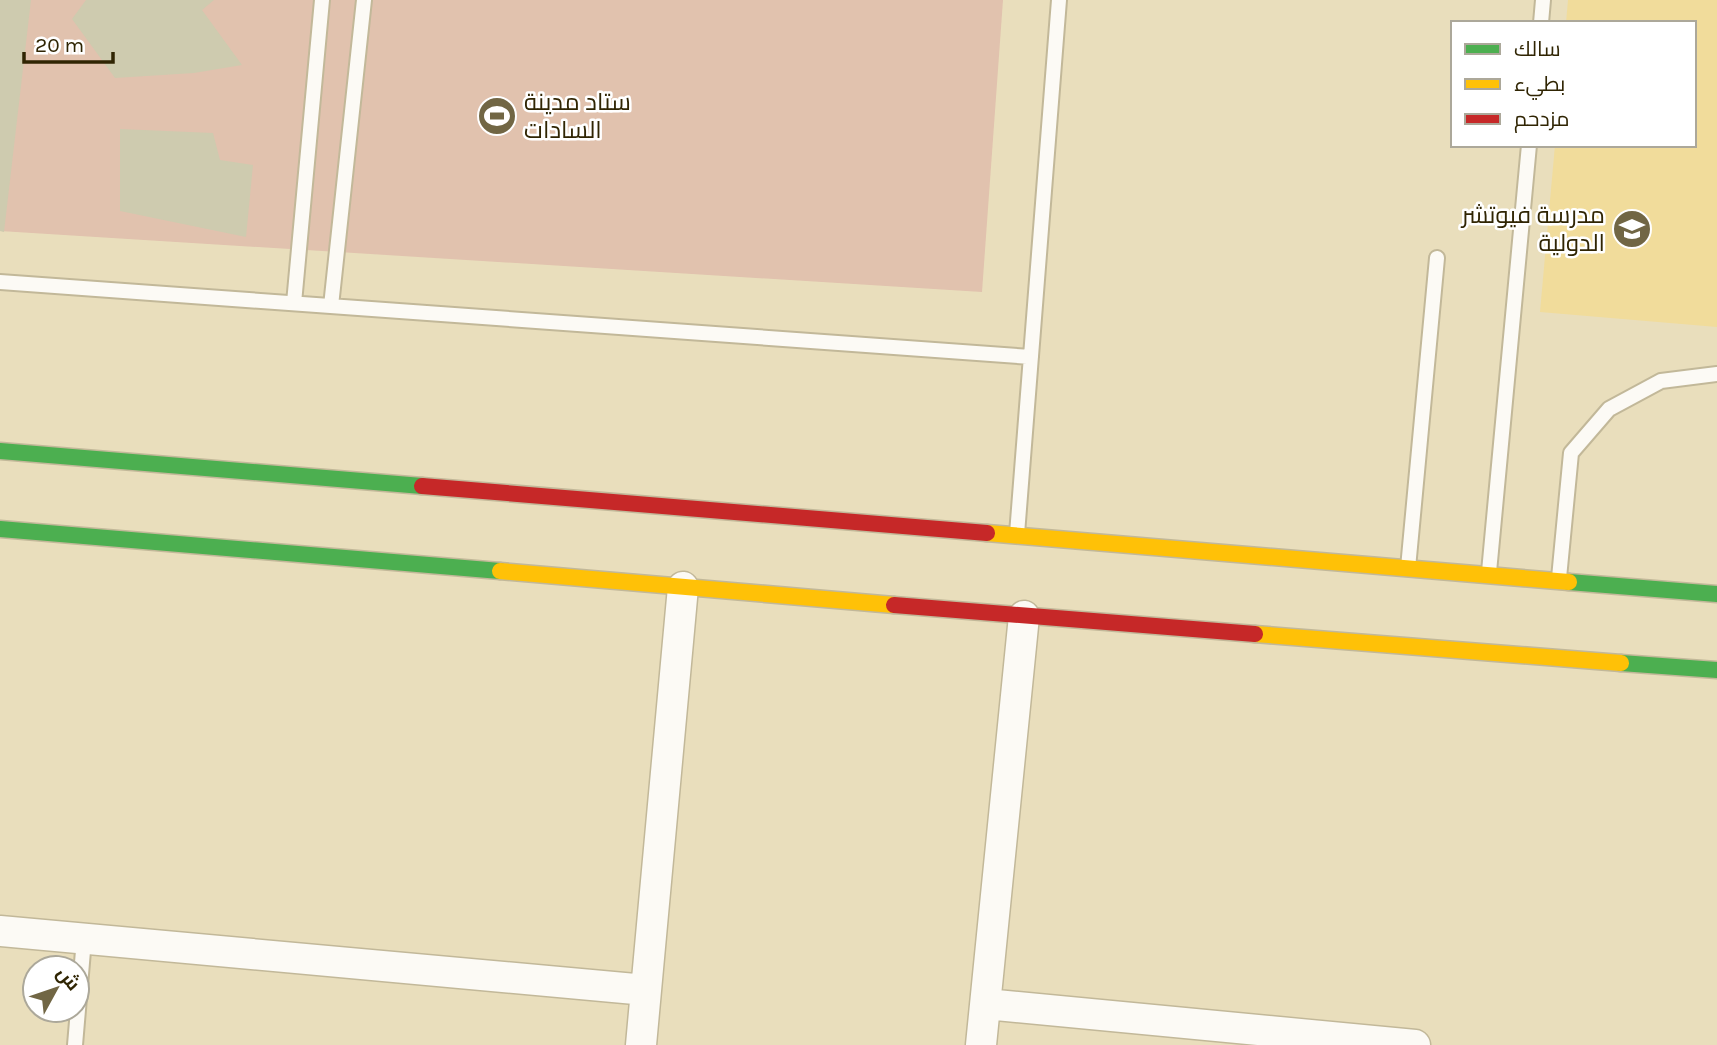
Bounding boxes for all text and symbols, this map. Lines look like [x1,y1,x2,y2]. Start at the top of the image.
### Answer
scale bar [24,21,114,65]
legend [1451,21,1696,147]
text: 20 m [35,33,84,57]
text: سالك [1514,37,1561,61]
text: بطيء [1514,72,1565,100]
place label: ستاد مدينة السادات [524,88,631,144]
sports icon: ستاد مدينة السادات [476,95,518,137]
text: مزدحم [1514,107,1569,133]
place label: مدرسة فيوتشر الدولية [1460,201,1605,257]
school or university icon: مدرسة فيوتشر الدولية [1611,208,1653,250]
north arrow [21,954,91,1024]
text: ش [52,962,85,995]

